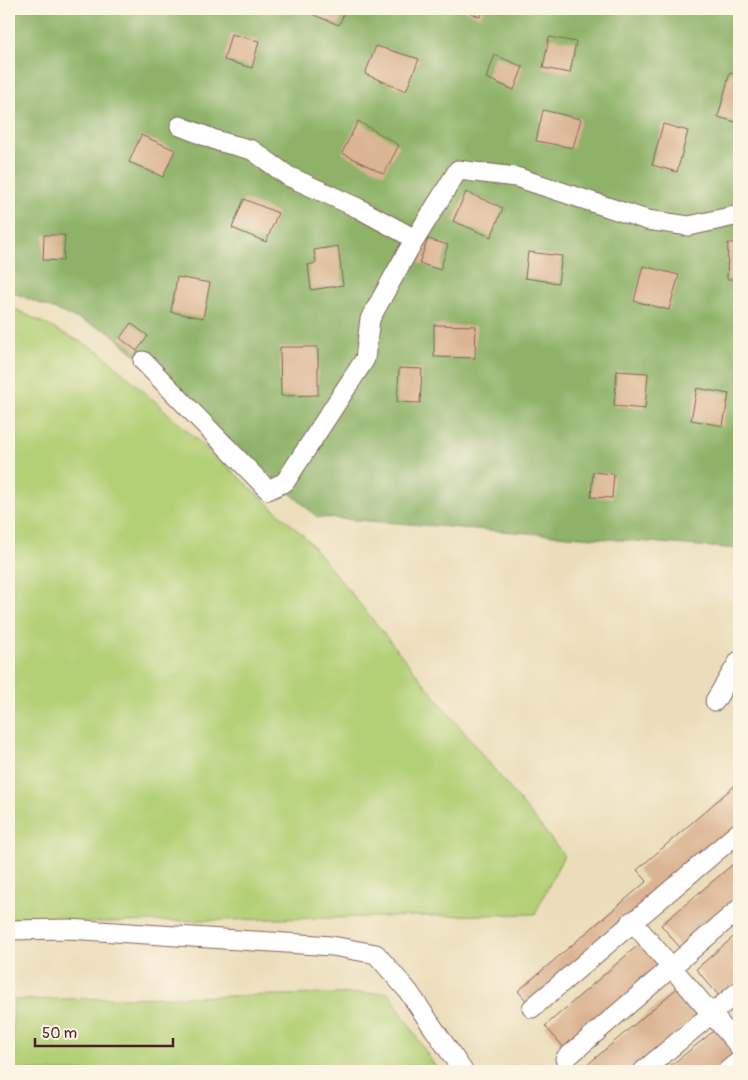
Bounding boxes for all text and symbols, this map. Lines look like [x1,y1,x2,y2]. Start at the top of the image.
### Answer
scale bar [35,1015,172,1047]
text: 50 m [42,1024,77,1043]

